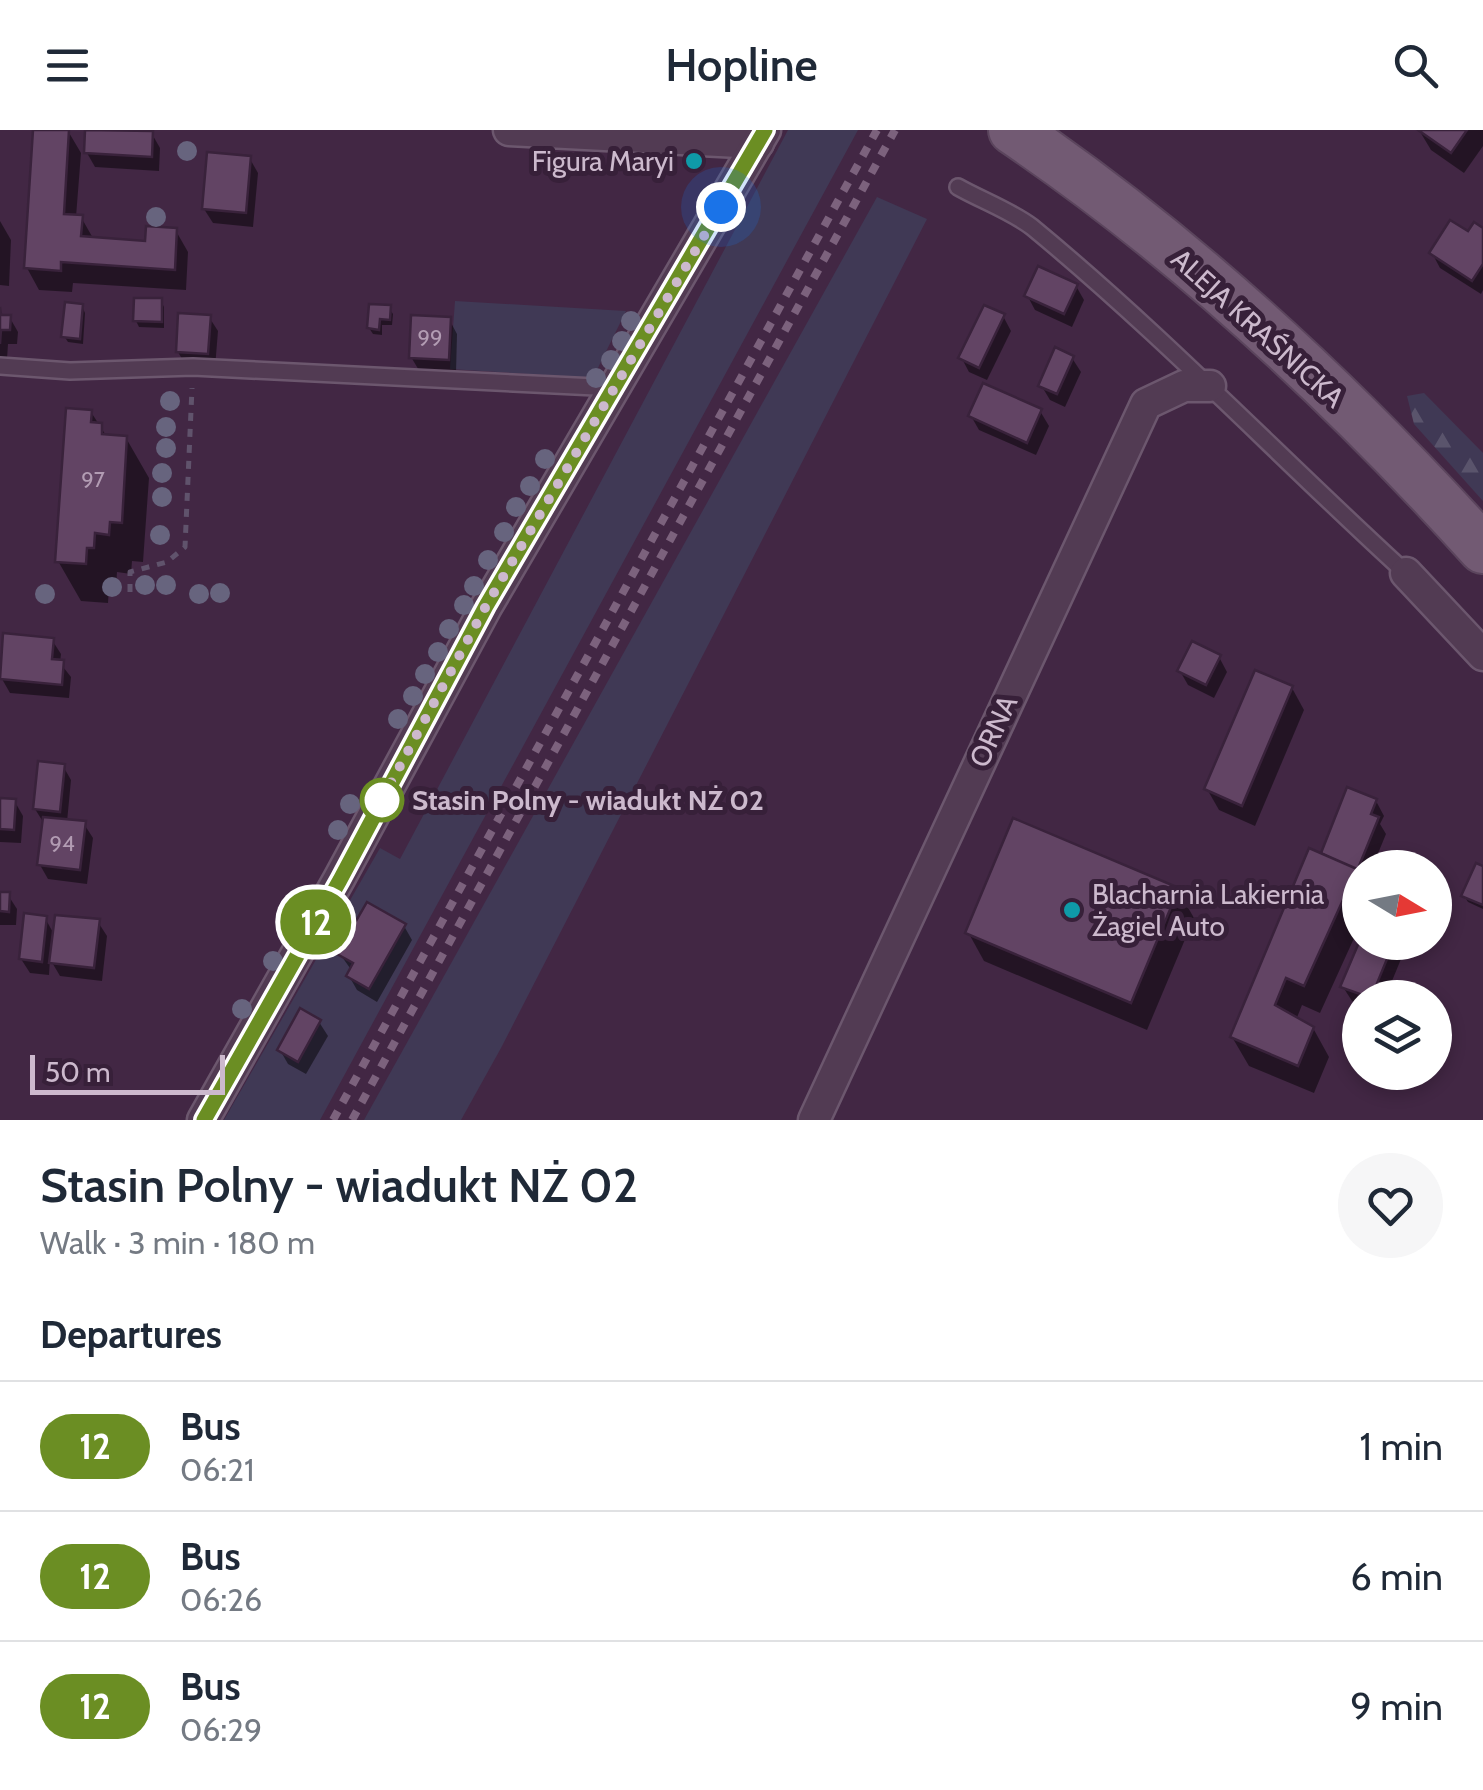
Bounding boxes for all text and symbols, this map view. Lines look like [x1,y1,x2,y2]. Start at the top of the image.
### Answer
icon: menu [40,38,95,93]
text: Hopline [665,38,818,92]
icon: search [1388,38,1443,93]
place label: Figura Maryi [532,144,674,178]
marker: Figura Maryi [683,150,705,172]
your location [696,182,746,232]
street label: ALEJA KRAŚNICKA [1165,241,1352,415]
house number: 99 [418,324,443,351]
house number: 97 [81,466,105,493]
street label: ORNA [962,689,1025,772]
marker: Stasin Polny - wiadukt NŻ 02 [361,779,403,821]
place label: Stasin Polny - wiadukt NŻ 02 [412,783,764,817]
house number: 94 [49,830,75,857]
north arrow [1342,850,1452,960]
map controls [1342,850,1452,1090]
place label: Blacharnia Lakiernia Żagiel Auto [1092,877,1325,943]
line badge: 12 [271,890,361,954]
marker: Blacharnia Lakiernia Żagiel Auto [1061,899,1083,921]
text: 12 [300,901,332,944]
button: layers [1342,980,1452,1090]
scale bar [30,1050,225,1094]
text: 50 m [45,1055,111,1089]
button: heart [1338,1153,1443,1258]
text: Stasin Polny - wiadukt NŻ 02 [40,1156,638,1214]
text: Walk · 3 min · 180 m [40,1223,315,1262]
text: Departures [40,1311,222,1358]
text: Bus [180,1403,241,1450]
text: 1 min [1359,1423,1443,1470]
text: 12 [79,1425,111,1468]
text: 06:21 [180,1450,254,1489]
text: Bus [180,1533,241,1580]
text: 6 min [1350,1553,1443,1600]
text: 12 [79,1555,111,1598]
text: 06:26 [180,1580,262,1619]
text: Bus [180,1663,241,1710]
text: 9 min [1350,1683,1443,1730]
text: 12 [79,1685,111,1728]
text: 06:29 [180,1710,262,1749]

